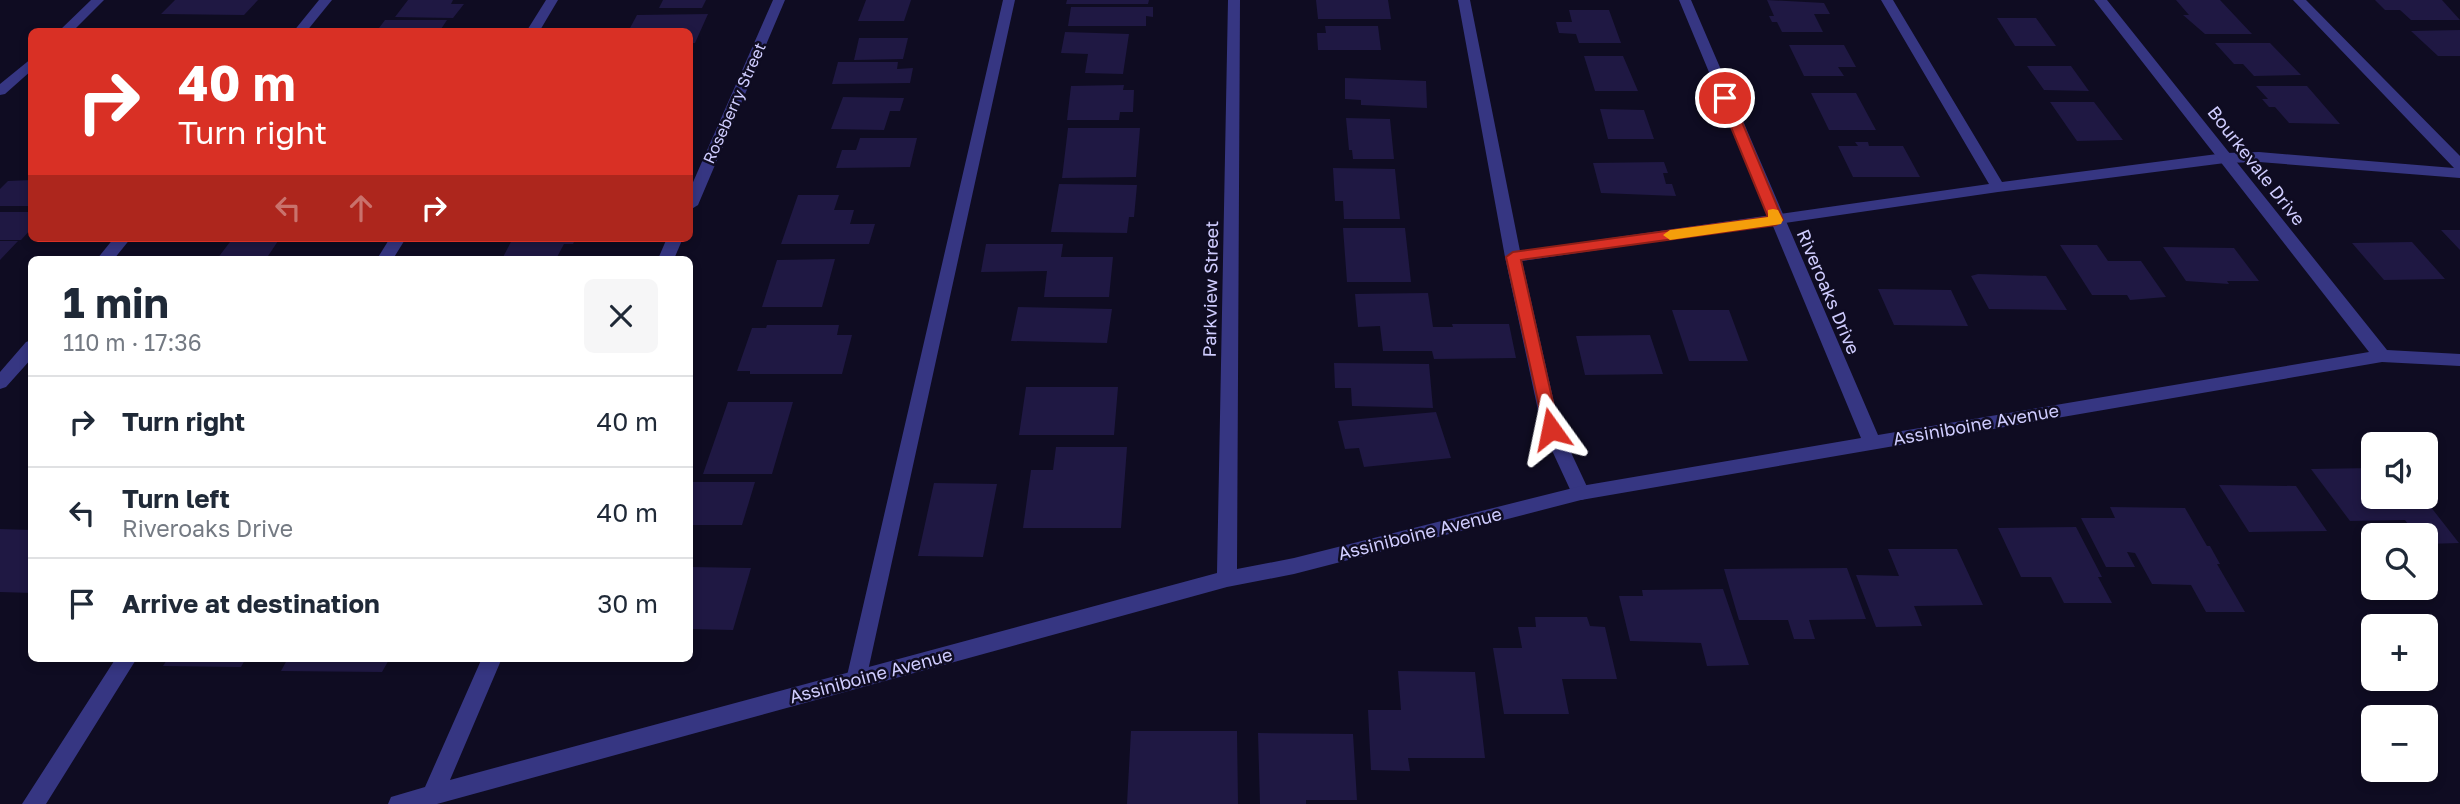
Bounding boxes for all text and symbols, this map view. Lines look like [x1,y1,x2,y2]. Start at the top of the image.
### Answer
street label: Roseberry Street [698,39,770,167]
text: 40 m [178,53,296,112]
icon: right [63,56,154,147]
pin [1695,68,1755,128]
icon: arrive [1706,79,1744,117]
street label: Bourkevale Drive [2203,101,2310,229]
text: Turn right [178,113,327,151]
icon: left [269,189,307,227]
icon: ahead [342,189,380,227]
icon: right [415,189,453,227]
street label: Parkview Street [1198,220,1222,358]
street label: Riveroaks Drive [1793,226,1865,358]
text: 1 min [63,277,169,327]
button: close [584,279,658,353]
text: 110 m · 17:36 [63,328,202,356]
position arrow [1514,392,1588,466]
street label: Assiniboine Avenue [1891,399,2060,449]
icon: right [63,403,101,441]
text: Turn right [122,406,245,437]
text: 40 m [597,406,658,437]
map controls [2361,432,2438,782]
button: sound [2361,432,2438,509]
text: Turn left [122,483,230,514]
icon: left [63,494,101,532]
text: 40 m [597,497,658,528]
street label: Assiniboine Avenue [1336,502,1504,564]
text: Riveroaks Drive [122,514,293,542]
button: search [2361,523,2438,600]
icon: arrive [63,585,101,623]
text: Arrive at destination [122,588,380,619]
text: 30 m [597,588,658,619]
button: + [2361,614,2438,691]
street label: Assiniboine Avenue [787,643,955,707]
button: − [2361,705,2438,782]

